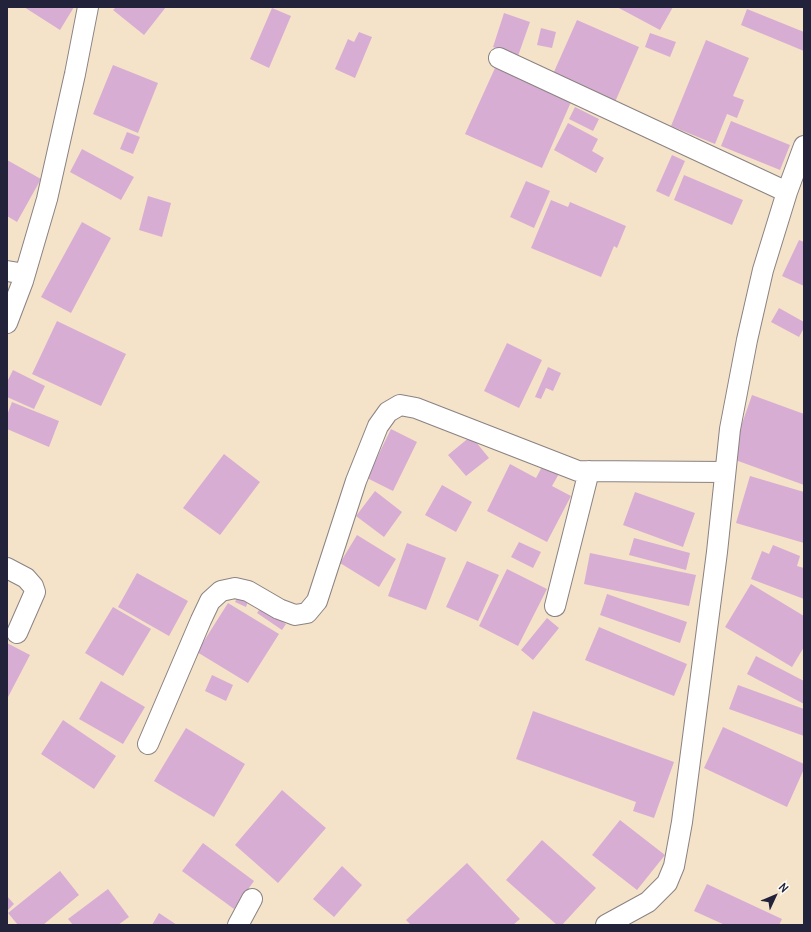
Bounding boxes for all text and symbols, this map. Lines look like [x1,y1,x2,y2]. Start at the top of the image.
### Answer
north arrow [755,876,795,916]
text: N [776,880,791,895]

